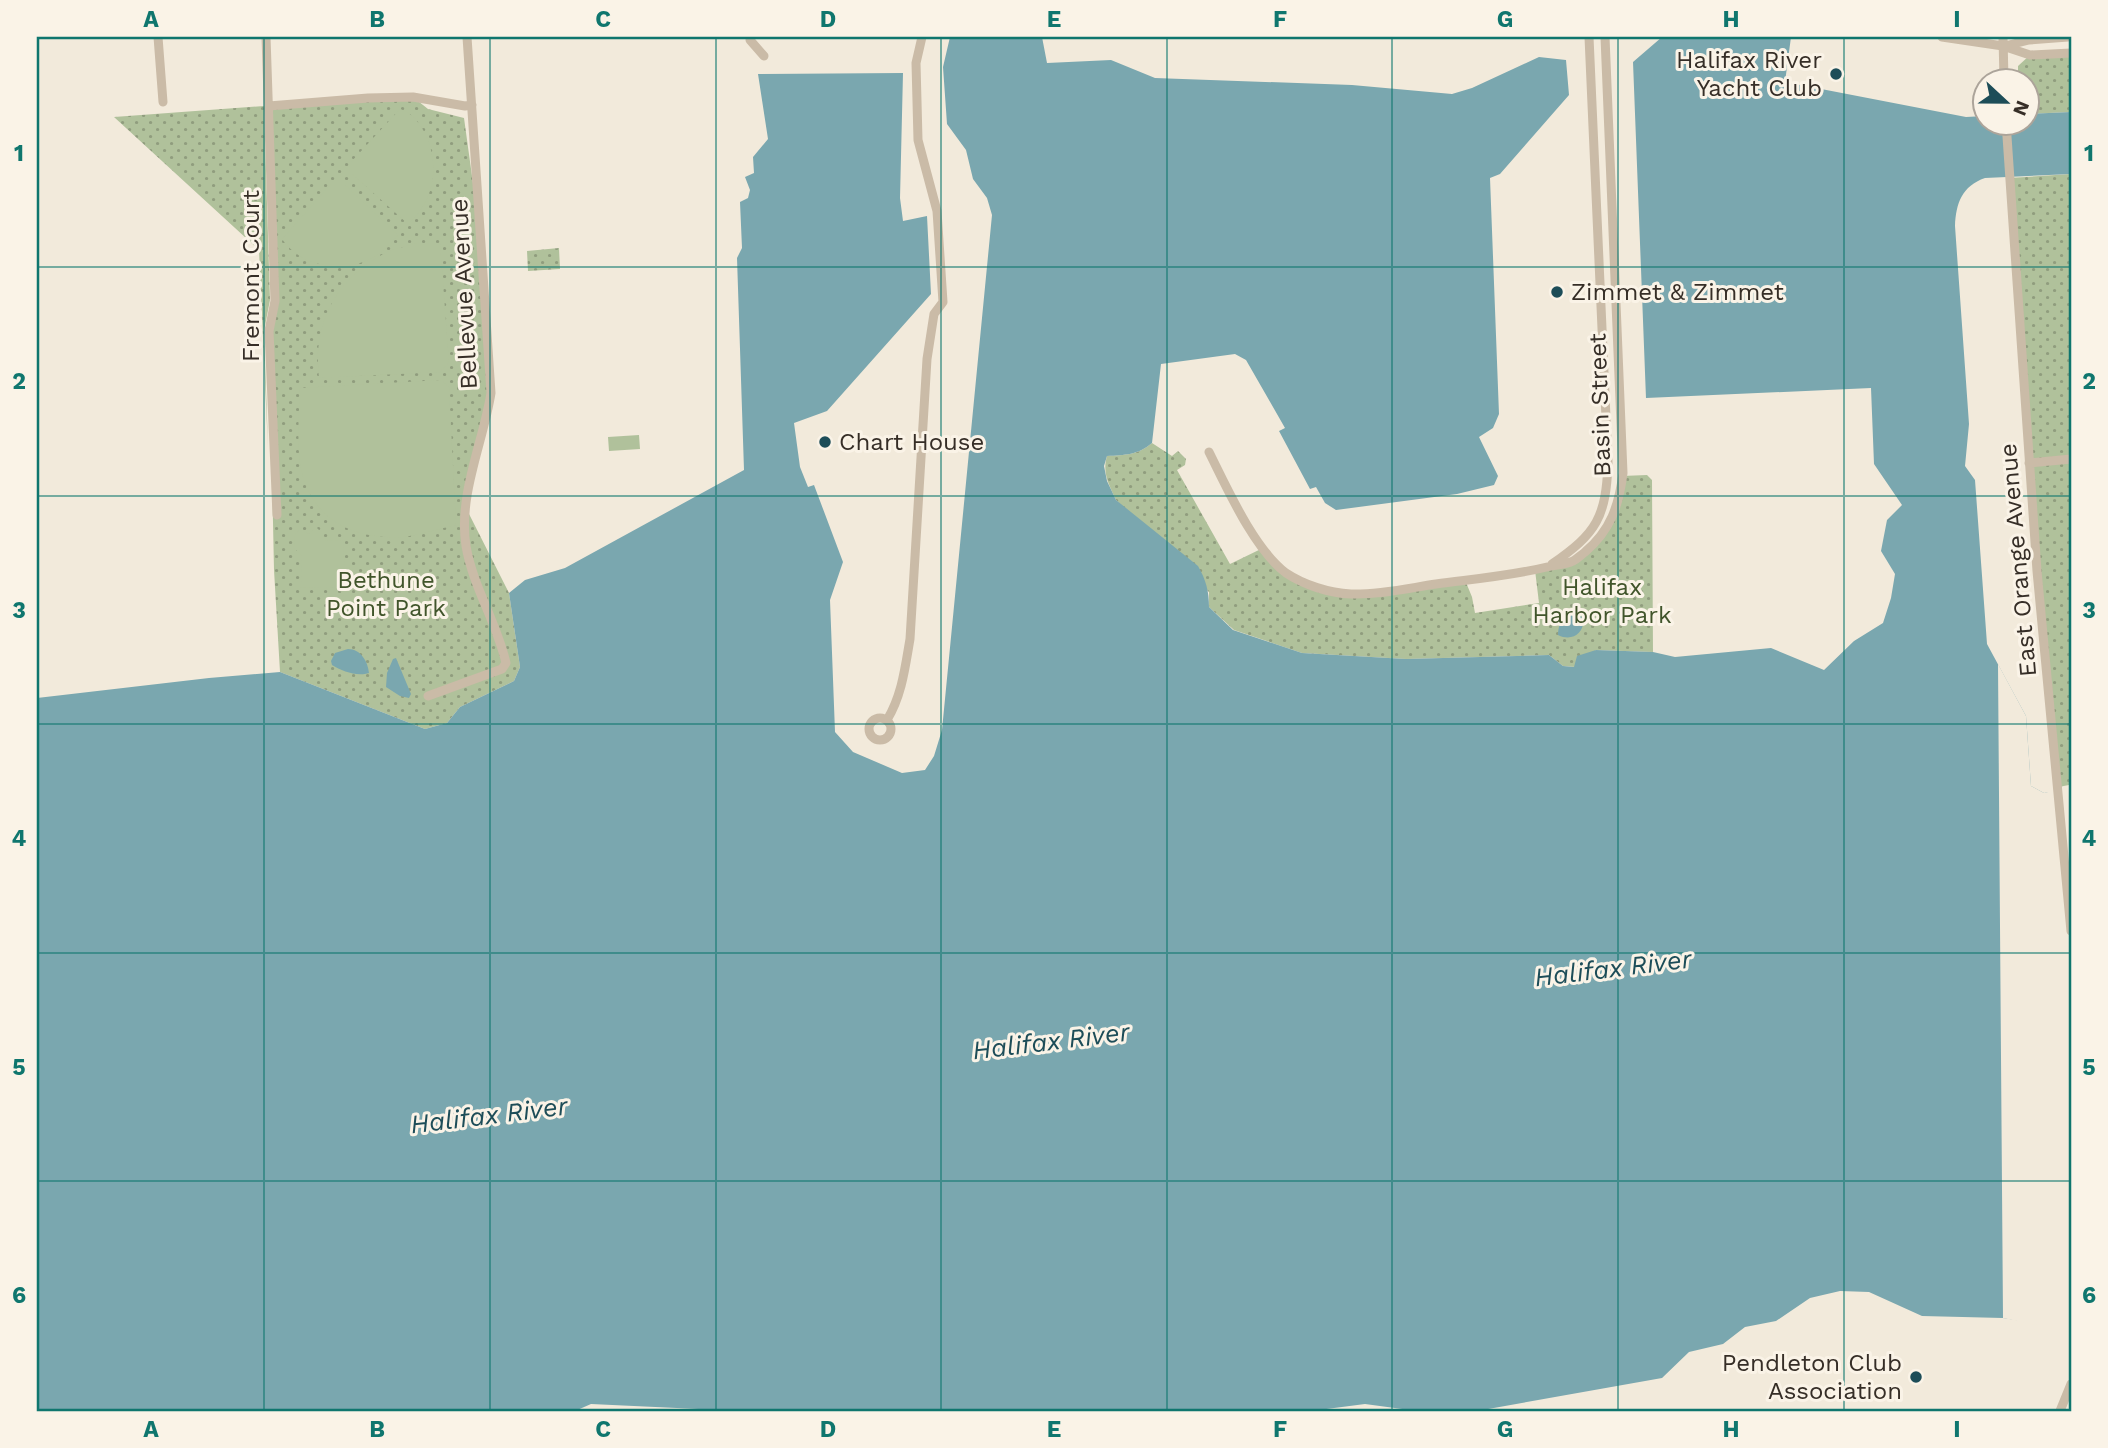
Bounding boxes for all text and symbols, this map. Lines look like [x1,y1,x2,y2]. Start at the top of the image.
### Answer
text: A [143,6,159,33]
text: B [369,6,385,33]
text: C [595,6,611,33]
text: D [820,6,836,33]
text: E [1047,6,1061,33]
text: F [1273,6,1287,33]
text: G [1497,6,1513,33]
text: H [1722,6,1740,33]
text: I [1953,6,1961,33]
place label: Halifax River Yacht Club [1676,46,1822,102]
marker: Halifax River Yacht Club [1828,66,1844,82]
north arrow [1972,66,2042,136]
text: N [2008,97,2035,119]
text: 1 [14,140,24,167]
text: 1 [2084,140,2094,167]
street label: Fremont Court [237,190,265,362]
street label: Bellevue Avenue [445,198,483,390]
place label: Zimmet & Zimmet [1571,278,1784,306]
marker: Zimmet & Zimmet [1549,284,1565,300]
street label: Basin Street [1584,333,1616,477]
text: 2 [12,368,26,395]
text: 2 [2082,368,2096,395]
place label: Chart House [839,428,984,456]
marker: Chart House [817,434,833,450]
street label: East Orange Avenue [1994,442,2042,678]
park label: Bethune Point Park [326,566,446,622]
park label: Halifax Harbor Park [1532,573,1672,629]
text: 3 [12,597,26,624]
text: 3 [2082,597,2096,624]
text: 4 [12,825,27,852]
text: 4 [2082,825,2097,852]
water label: Halifax River [1533,943,1694,993]
water label: Halifax River [971,1016,1132,1066]
text: 5 [12,1054,26,1081]
text: 5 [2082,1054,2096,1081]
water label: Halifax River [409,1090,570,1140]
text: 6 [12,1282,26,1309]
text: 6 [2082,1282,2096,1309]
place label: Pendleton Club Association [1722,1349,1902,1405]
marker: Pendleton Club Association [1908,1369,1924,1385]
text: A [143,1416,159,1443]
text: B [369,1416,385,1443]
text: C [595,1416,611,1443]
text: D [820,1416,836,1443]
text: E [1047,1416,1061,1443]
text: F [1273,1416,1287,1443]
text: G [1497,1416,1513,1443]
text: H [1722,1416,1740,1443]
text: I [1953,1416,1961,1443]

